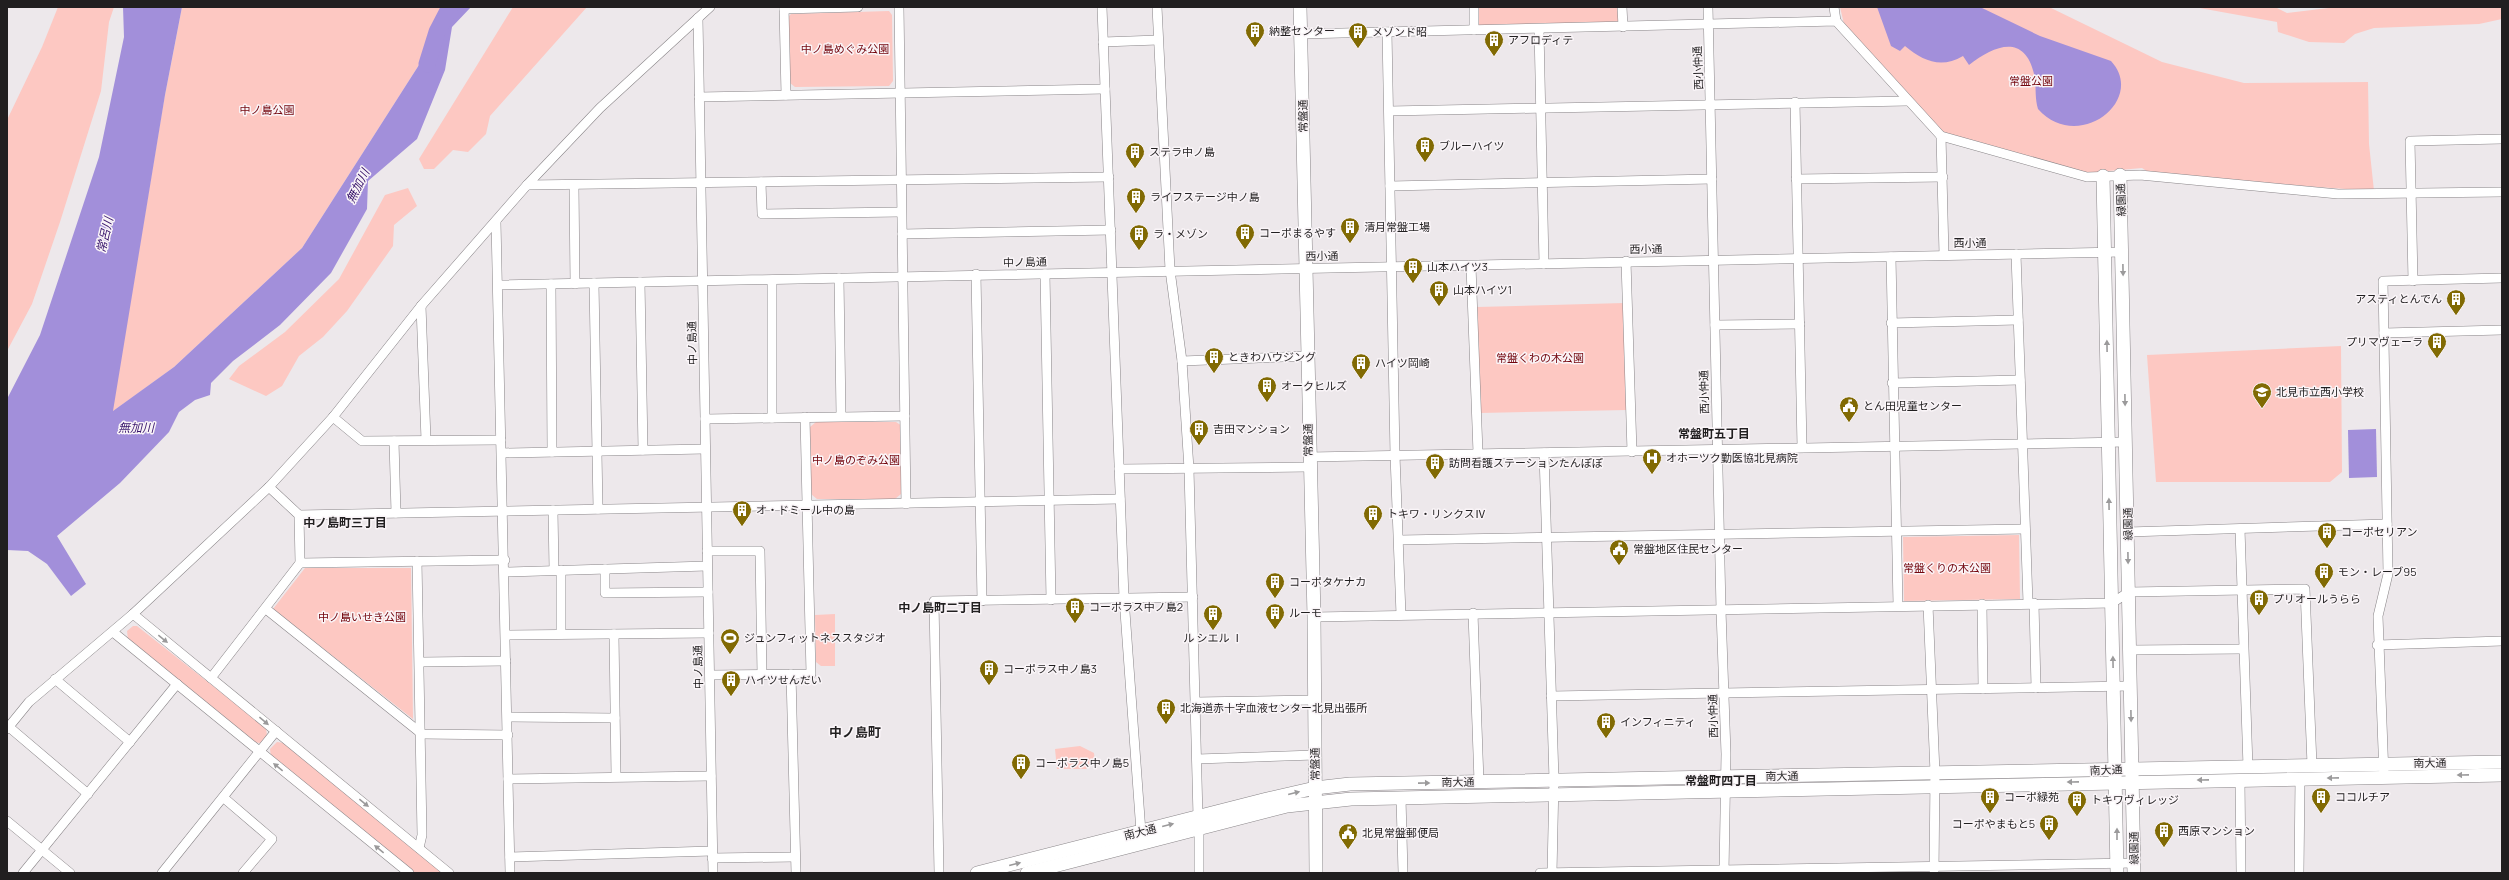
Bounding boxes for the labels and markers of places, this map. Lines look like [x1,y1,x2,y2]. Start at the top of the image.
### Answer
building icon: 納整センター [1244,20,1266,48]
building icon: メゾンド昭 [1347,21,1369,49]
place label: 納整センター [1269,23,1335,38]
place label: メゾンド昭 [1372,24,1427,39]
building icon: アフロディテ [1483,29,1505,57]
place label: アフロディテ [1508,32,1573,47]
building icon: ブルーハイツ [1414,135,1436,163]
place label: ブルーハイツ [1439,138,1505,153]
building icon: ステラ中ノ島 [1124,141,1146,169]
place label: ステラ中ノ島 [1149,144,1215,159]
building icon: ライフステージ中ノ島 [1125,186,1147,214]
place label: ライフステージ中ノ島 [1150,189,1260,204]
building icon: 清月常盤工場 [1339,216,1361,244]
place label: 清月常盤工場 [1364,219,1430,234]
building icon: コーポまるやす [1234,222,1256,250]
building icon: ラ・メゾン [1128,223,1150,251]
place label: コーポまるやす [1259,225,1336,240]
place label: ラ・メゾン [1153,226,1208,241]
building icon: 山本ハイツ3 [1402,256,1424,284]
place label: 山本ハイツ3 [1427,259,1488,274]
building icon: 山本ハイツ1 [1428,279,1450,307]
place label: 山本ハイツ1 [1453,282,1512,297]
building icon: アスティとんでん [2445,288,2467,316]
place label: アスティとんでん [2355,291,2442,306]
building icon: プリマヴェーラ [2426,331,2448,359]
place label: プリマヴェーラ [2346,334,2423,349]
building icon: ときわハウジング [1203,346,1225,374]
place label: ときわハウジング [1228,349,1316,364]
building icon: ハイツ岡崎 [1350,352,1372,380]
place label: ハイツ岡崎 [1375,355,1430,370]
building icon: オークヒルズ [1256,375,1278,403]
place label: オークヒルズ [1281,378,1347,393]
school or university icon: 北見市立西小学校 [2251,381,2273,409]
place label: 北見市立西小学校 [2276,384,2364,399]
public building icon: とん田児童センター [1838,395,1860,423]
place label: とん田児童センター [1863,398,1962,413]
building icon: 吉田マンション [1188,418,1210,446]
place label: 吉田マンション [1213,421,1290,436]
hospital icon: オホーツク勤医協北見病院 [1641,447,1663,475]
place label: オホーツク勤医協北見病院 [1666,450,1798,465]
building icon: 訪問看護ステーションたんぽぽ [1424,452,1446,480]
place label: 訪問看護ステーションたんぽぽ [1449,455,1603,470]
building icon: オ・ドミール中の島 [731,499,753,527]
place label: オ・ドミール中の島 [756,502,855,517]
building icon: トキワ・リンクスⅣ [1362,503,1384,531]
place label: トキワ・リンクスⅣ [1387,506,1486,521]
building icon: コーポセリアン [2316,521,2338,549]
place label: コーポセリアン [2341,524,2418,539]
public building icon: 常盤地区住民センター [1608,538,1630,566]
place label: 常盤地区住民センター [1633,541,1743,556]
building icon: モン・レーブ95 [2313,561,2335,589]
place label: モン・レーブ95 [2338,564,2417,579]
building icon: コーポタケナカ [1264,571,1286,599]
place label: コーポタケナカ [1289,574,1366,589]
building icon: プリオールうらら [2248,588,2270,616]
place label: プリオールうらら [2273,591,2361,606]
building icon: コーポラス中ノ島2 [1064,596,1086,624]
place label: コーポラス中ノ島2 [1089,599,1183,614]
building icon: ルーモ [1264,602,1286,630]
building icon: ル シエル Ⅰ [1202,603,1224,631]
place label: ルーモ [1289,605,1322,620]
sports icon: ジュンフィットネススタジオ [719,627,741,655]
place label: ジュンフィットネススタジオ [744,630,886,645]
place label: ル シエル Ⅰ [1183,630,1243,645]
building icon: コーポラス中ノ島3 [978,658,1000,686]
place label: コーポラス中ノ島3 [1003,661,1097,676]
building icon: ハイツせんだい [720,669,742,697]
place label: ハイツせんだい [745,672,822,687]
building icon: 北海道赤十字血液センター北見出張所 [1155,697,1177,725]
place label: 北海道赤十字血液センター北見出張所 [1180,700,1368,715]
building icon: インフィニティ [1595,711,1617,739]
place label: インフィニティ [1620,714,1696,729]
building icon: コーポラス中ノ島5 [1010,752,1032,780]
place label: コーポラス中ノ島5 [1035,755,1129,770]
building icon: コーポ緑苑 [1979,786,2001,814]
building icon: ココルチア [2310,786,2332,814]
place label: コーポ緑苑 [2004,789,2059,804]
building icon: トキワヴィレッジ [2066,789,2088,817]
place label: ココルチア [2335,789,2390,804]
place label: トキワヴィレッジ [2091,792,2179,807]
building icon: コーポやまもと5 [2038,813,2060,841]
place label: コーポやまもと5 [1952,816,2035,831]
building icon: 西原マンション [2153,820,2175,848]
public building icon: 北見常盤郵便局 [1337,822,1359,850]
place label: 西原マンション [2178,823,2255,838]
place label: 北見常盤郵便局 [1362,825,1439,840]

